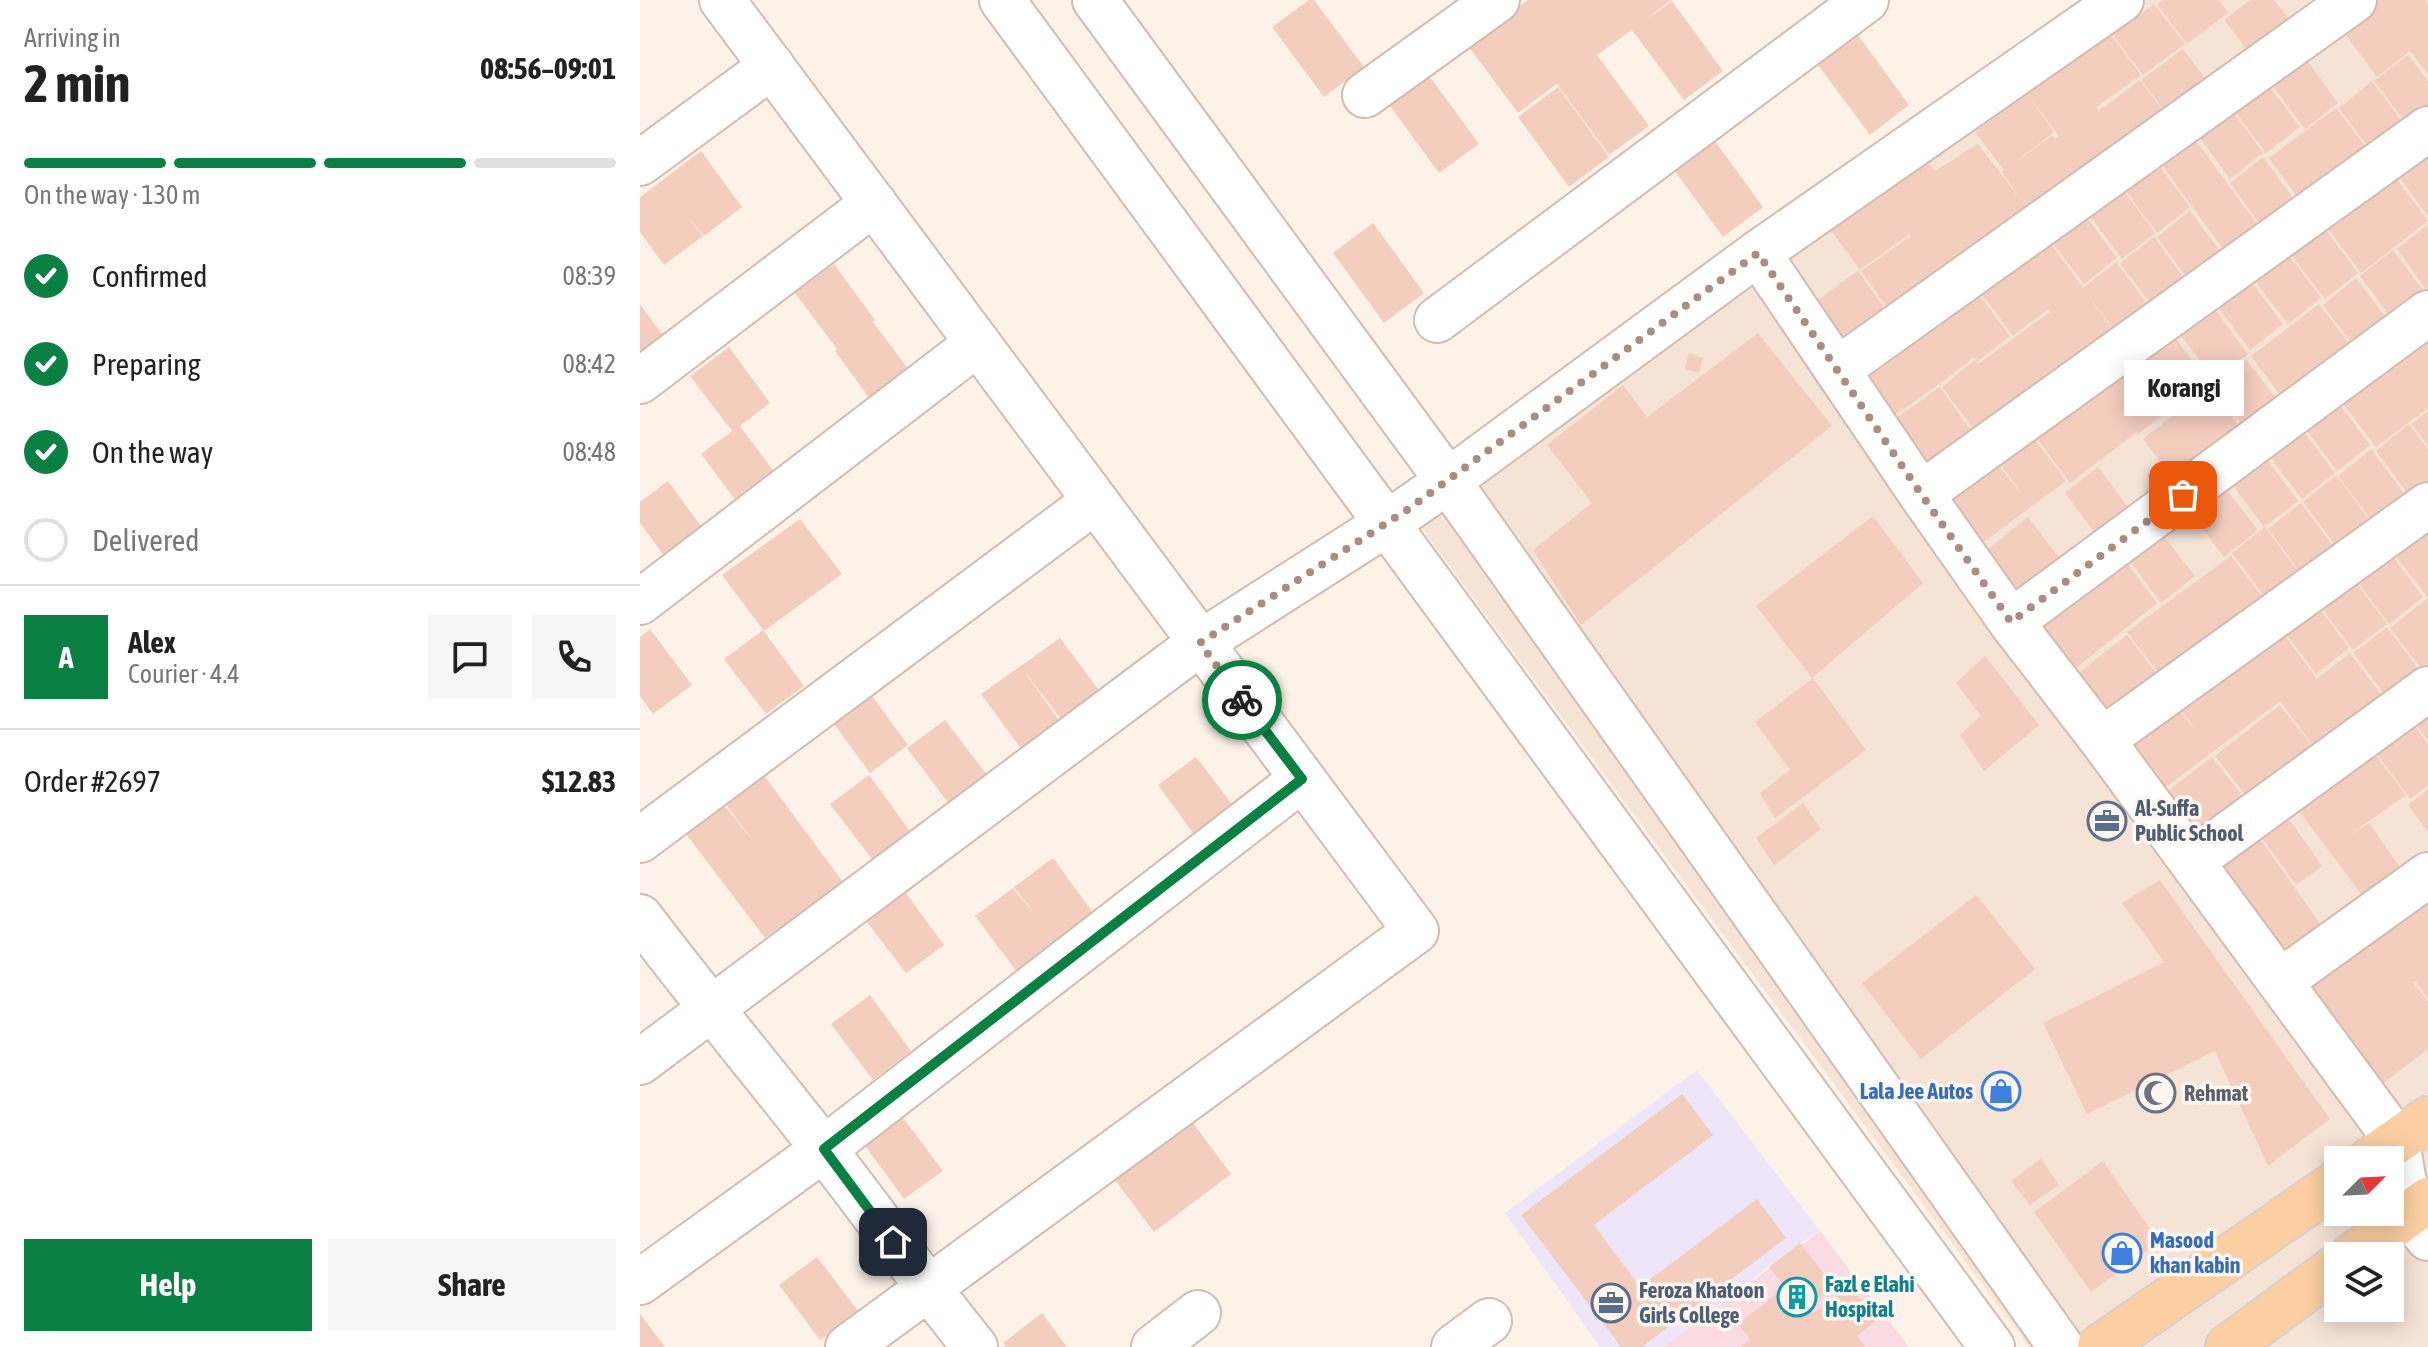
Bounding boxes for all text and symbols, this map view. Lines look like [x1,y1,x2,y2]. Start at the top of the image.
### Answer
text: Arriving in [24,23,121,53]
text: 08:56–09:01 [480,51,616,85]
text: 2 min [24,53,130,113]
text: On the way · 130 m [24,180,201,210]
icon: check [24,254,68,298]
text: Confirmed [92,259,207,293]
text: 08:39 [562,261,616,291]
icon: check [24,342,68,386]
text: Preparing [92,347,201,381]
text: 08:42 [562,349,616,379]
callout: Korangi [2123,359,2243,415]
text: Korangi [2147,373,2221,403]
icon: check [24,430,68,474]
text: On the way [92,435,213,469]
text: 08:48 [562,437,616,467]
pin [2149,461,2217,529]
icon: bag [2161,473,2205,517]
text: Delivered [92,523,200,557]
button: chat [428,615,512,699]
button: phone [532,615,616,699]
text: Alex [128,625,176,659]
text: A [59,640,73,674]
text: Courier · 4.4 [128,659,239,689]
courier [1202,660,1282,740]
icon: bike [1220,678,1264,722]
text: Order #2697 [24,764,161,798]
text: $12.83 [542,764,616,798]
place label: Al-Suffa Public School [2134,795,2245,846]
office icon: Al-Suffa Public School [2086,800,2128,842]
shop icon: Lala Jee Autos [1980,1070,2022,1112]
mosque icon: Rehmat [2135,1072,2177,1114]
place label: Lala Jee Autos [1860,1078,1973,1104]
place label: Rehmat [2184,1080,2249,1106]
north arrow [2324,1146,2404,1226]
map controls [2324,1146,2404,1322]
pin [859,1208,927,1276]
icon: home [871,1220,915,1264]
place label: Masood khan kabin [2150,1227,2240,1278]
shop icon: Masood khan kabin [2101,1232,2143,1274]
button: Help [24,1239,312,1331]
button: Share [328,1239,616,1331]
button: layers [2324,1242,2404,1322]
place label: Fazl e Elahi Hospital [1825,1271,1915,1322]
building icon: Fazl e Elahi Hospital [1776,1276,1818,1318]
place label: Feroza Khatoon Girls College [1639,1277,1764,1328]
office icon: Feroza Khatoon Girls College [1590,1282,1632,1324]

